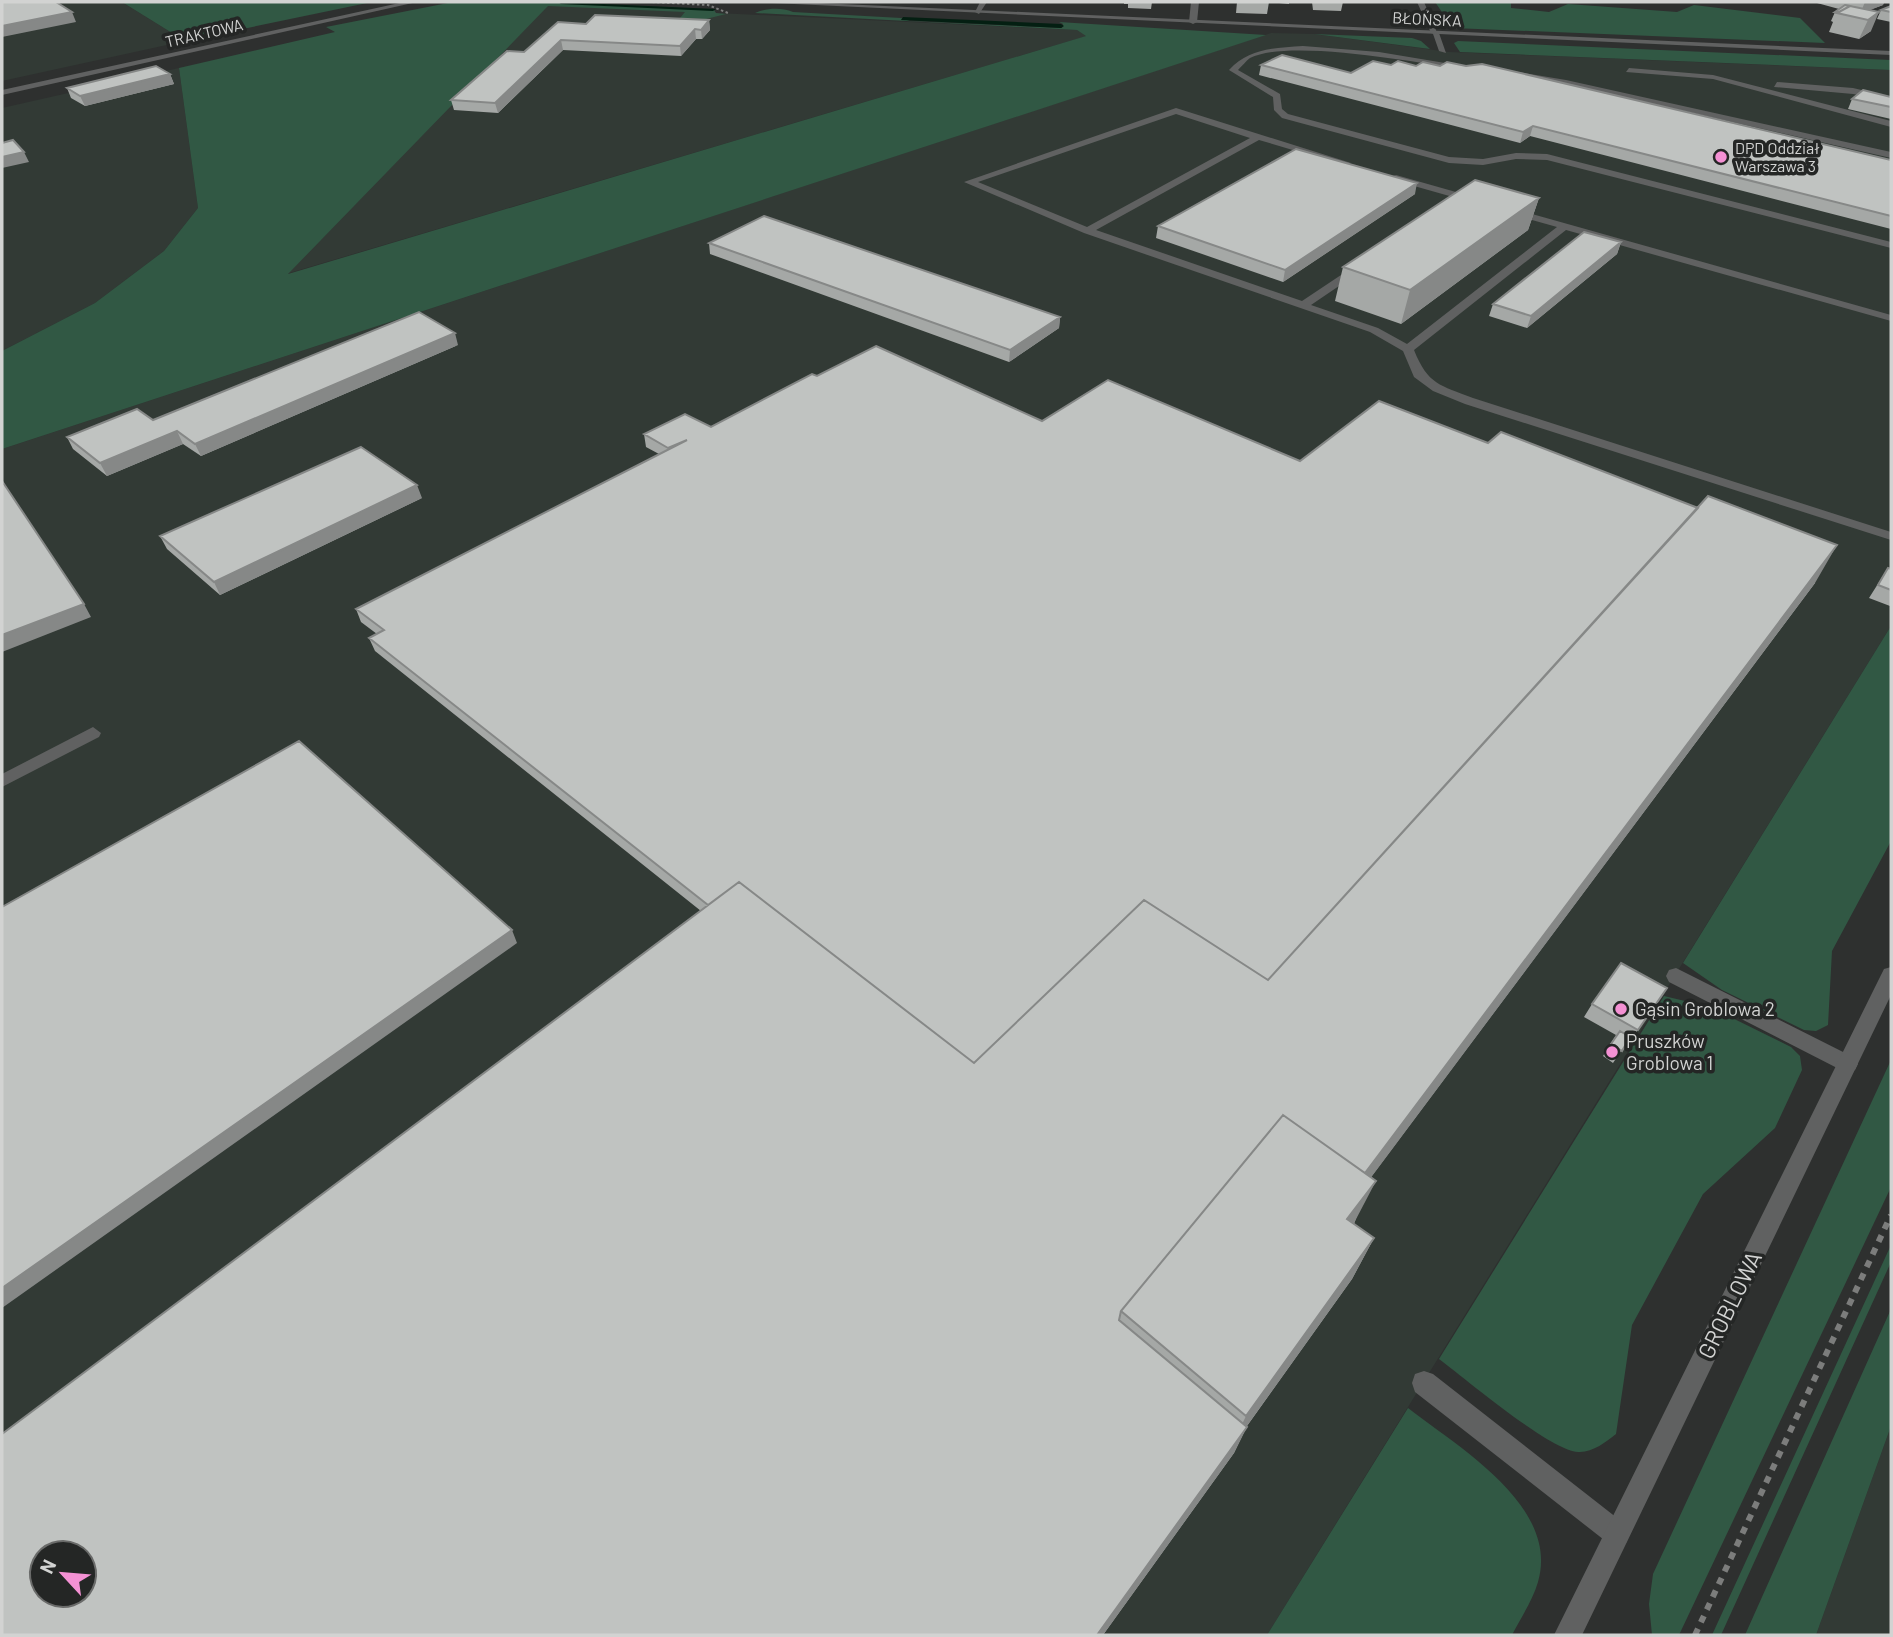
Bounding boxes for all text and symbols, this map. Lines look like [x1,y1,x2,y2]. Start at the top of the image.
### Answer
street label: BŁOŃSKA [1392,7,1463,30]
street label: TRAKTOWA [163,14,245,51]
place label: DPD Oddział Warszawa 3 [1735,138,1820,175]
marker: DPD Oddział Warszawa 3 [1713,149,1729,165]
place label: Gąsin Groblowa 2 [1635,997,1775,1020]
marker: Gąsin Groblowa 2 [1613,1001,1629,1017]
place label: Pruszków Groblowa 1 [1626,1029,1713,1074]
marker: Pruszków Groblowa 1 [1604,1044,1620,1060]
street label: GROBLOWA [1691,1246,1767,1363]
north arrow [28,1539,98,1609]
text: N [34,1556,60,1577]

